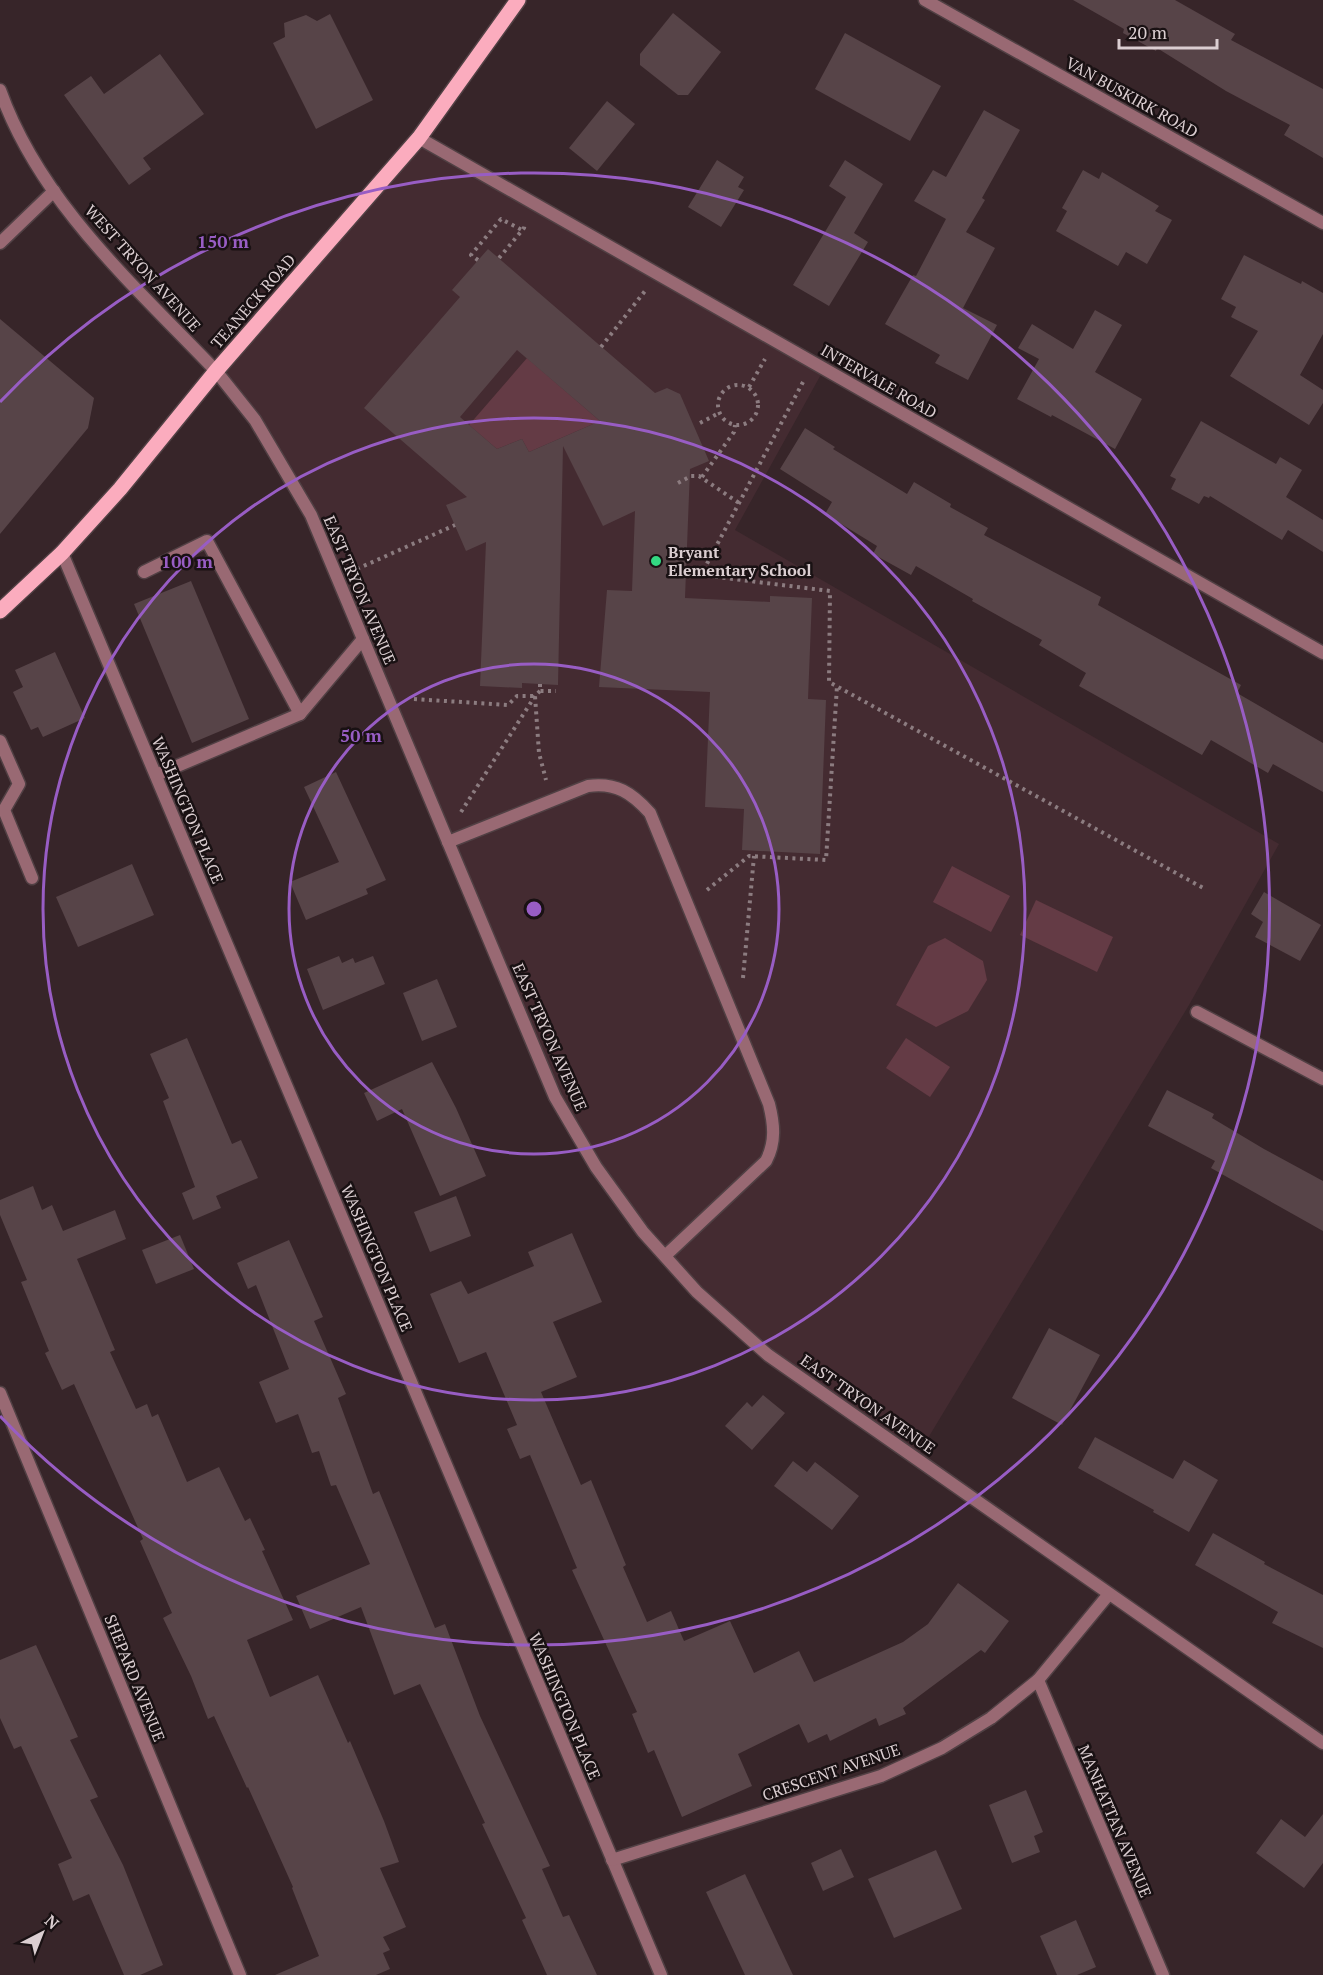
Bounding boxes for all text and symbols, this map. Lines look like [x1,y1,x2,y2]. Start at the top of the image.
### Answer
scale bar [1119,12,1216,50]
text: 20 m [1128,20,1168,44]
street label: VAN BUSKIRK ROAD [1062,51,1202,143]
street label: WEST TRYON AVENUE [80,200,206,336]
text: 150 m [197,229,249,253]
street label: TEANECK ROAD [206,249,300,353]
street label: INTERVALE ROAD [817,339,941,423]
street label: EAST TRYON AVENUE [319,512,401,668]
place label: Bryant Elementary School [668,541,812,581]
text: 100 m [161,549,213,573]
marker: Bryant Elementary School [649,554,663,568]
text: 50 m [340,723,382,747]
street label: WASHINGTON PLACE [147,733,229,887]
centre of rings [524,899,544,919]
street label: EAST TRYON AVENUE [507,960,593,1114]
street label: WASHINGTON PLACE [336,1181,418,1335]
street label: EAST TRYON AVENUE [796,1349,940,1459]
street label: SHEPARD AVENUE [99,1611,171,1745]
street label: WASHINGTON PLACE [524,1629,606,1783]
street label: CRESCENT AVENUE [759,1738,903,1806]
street label: MANHATTAN AVENUE [1073,1741,1157,1901]
north arrow [12,1903,72,1963]
text: N [40,1910,64,1934]

